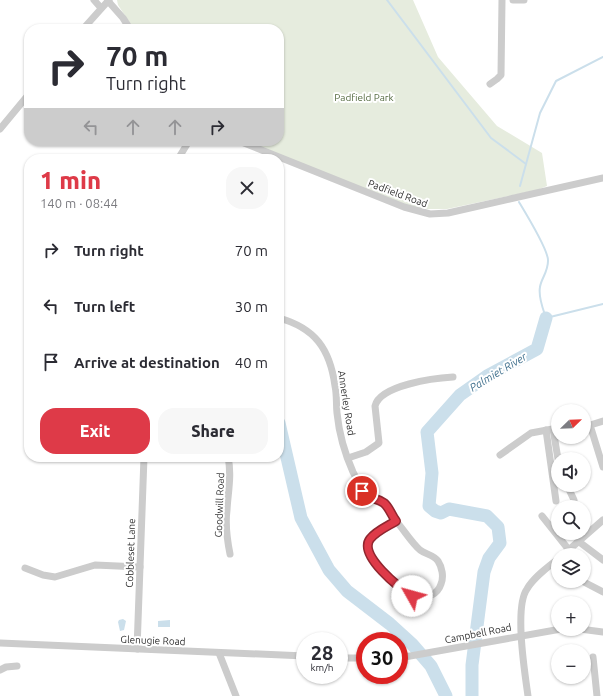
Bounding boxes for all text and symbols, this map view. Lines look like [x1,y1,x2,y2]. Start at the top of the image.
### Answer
icon: right [40,40,92,92]
text: 70 m [106,40,168,71]
text: Turn right [106,73,186,93]
park label: Padfield Park [334,92,394,103]
icon: left [80,116,102,138]
icon: ahead [122,116,144,138]
icon: ahead [164,116,186,138]
icon: right [206,116,228,138]
text: 1 min [40,167,101,194]
button: close [226,167,268,209]
street label: Padfield Road [367,178,429,209]
text: 140 m · 08:44 [40,196,118,210]
icon: right [40,239,62,261]
text: Turn right [74,242,144,259]
text: 70 m [235,242,268,259]
icon: left [40,295,62,317]
text: Turn left [74,298,135,315]
text: 30 m [235,298,268,315]
water label: Palmiet River [467,350,529,394]
icon: arrive [40,351,62,373]
text: Arrive at destination [74,354,220,371]
text: 40 m [235,354,268,371]
street label: Annerley Road [336,370,357,436]
north arrow [551,404,591,444]
map controls [551,404,591,684]
button: Exit [40,408,150,454]
button: Share [158,408,268,454]
button: sound [551,452,591,492]
street label: Goodwill Road [213,472,226,538]
pin [345,474,379,508]
icon: arrive [351,480,373,502]
button: search [551,500,591,540]
street label: Cobbleset Lane [124,518,137,588]
button: layers [551,548,591,588]
position arrow [391,575,433,617]
button: + [551,596,591,636]
street label: Campbell Road [444,622,513,645]
speed limit sign: 30 [356,632,408,684]
street label: Glenugie Road [120,634,186,647]
text: 28 [311,641,333,664]
button: − [551,644,591,684]
text: km/h [310,662,334,673]

